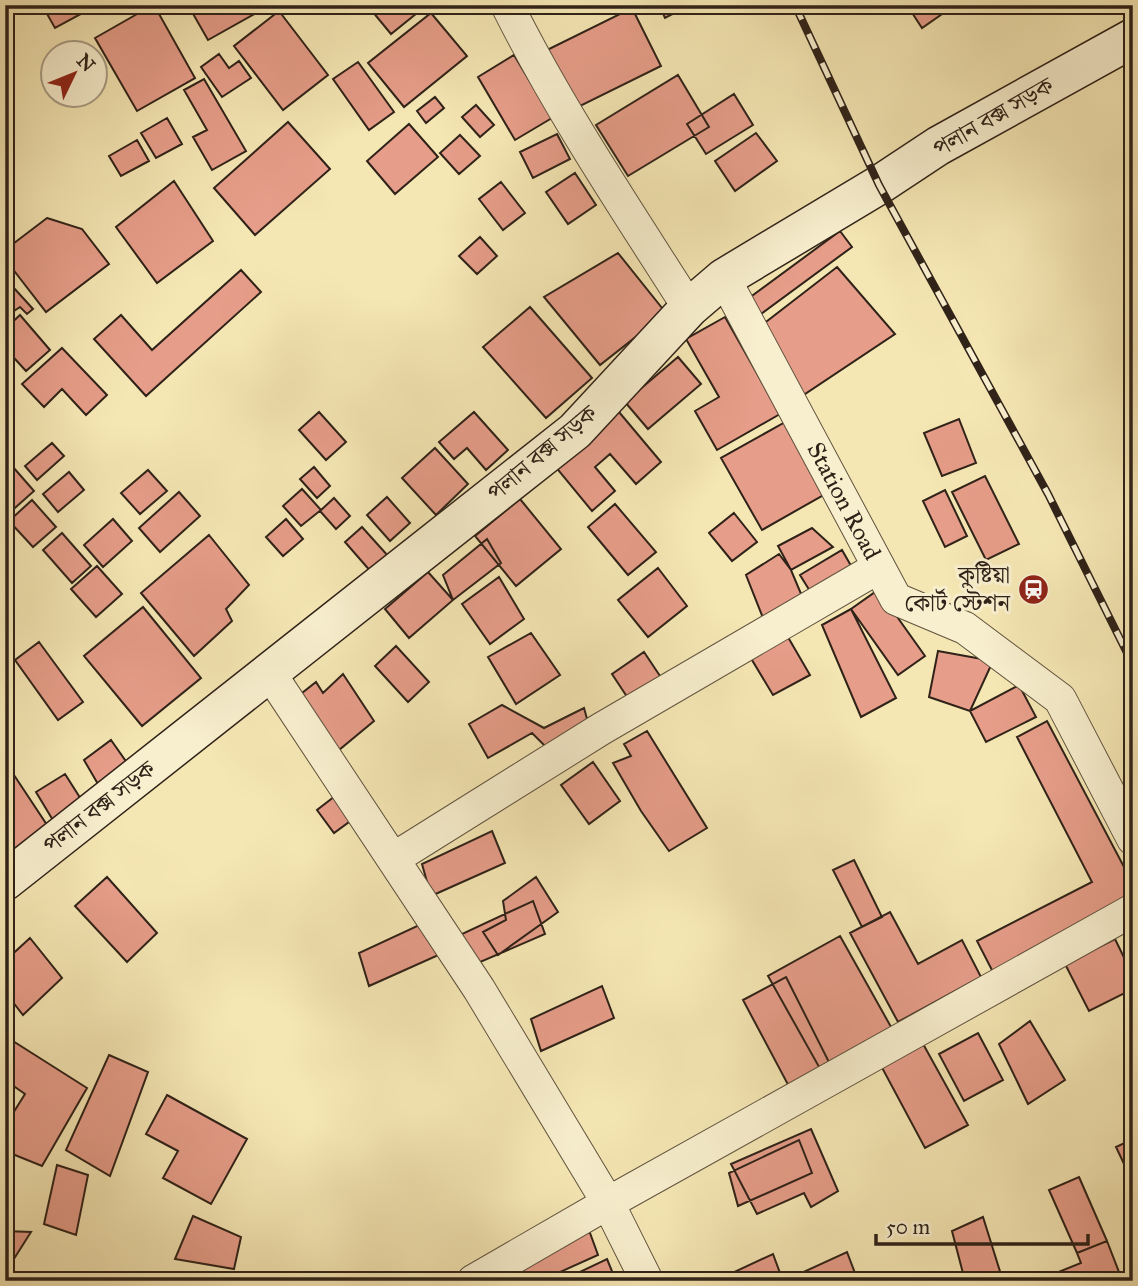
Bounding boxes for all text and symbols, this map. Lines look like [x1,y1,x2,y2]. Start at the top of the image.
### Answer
north arrow [38,38,108,108]
text: N [72,49,100,76]
street label: পলান বক্স সড়ক [927,70,1060,164]
street label: পলান বক্স সড়ক [481,398,604,508]
street label: Station Road [800,437,888,565]
place label: কুষ্টিয়া কোর্ট স্টেশন [904,560,1011,618]
station icon: কুষ্টিয়া কোর্ট স্টেশন [1016,572,1050,606]
street label: পলান বক্স সড়ক [37,753,162,860]
scale bar [876,1202,1087,1246]
text: 50 m [886,1214,931,1240]

